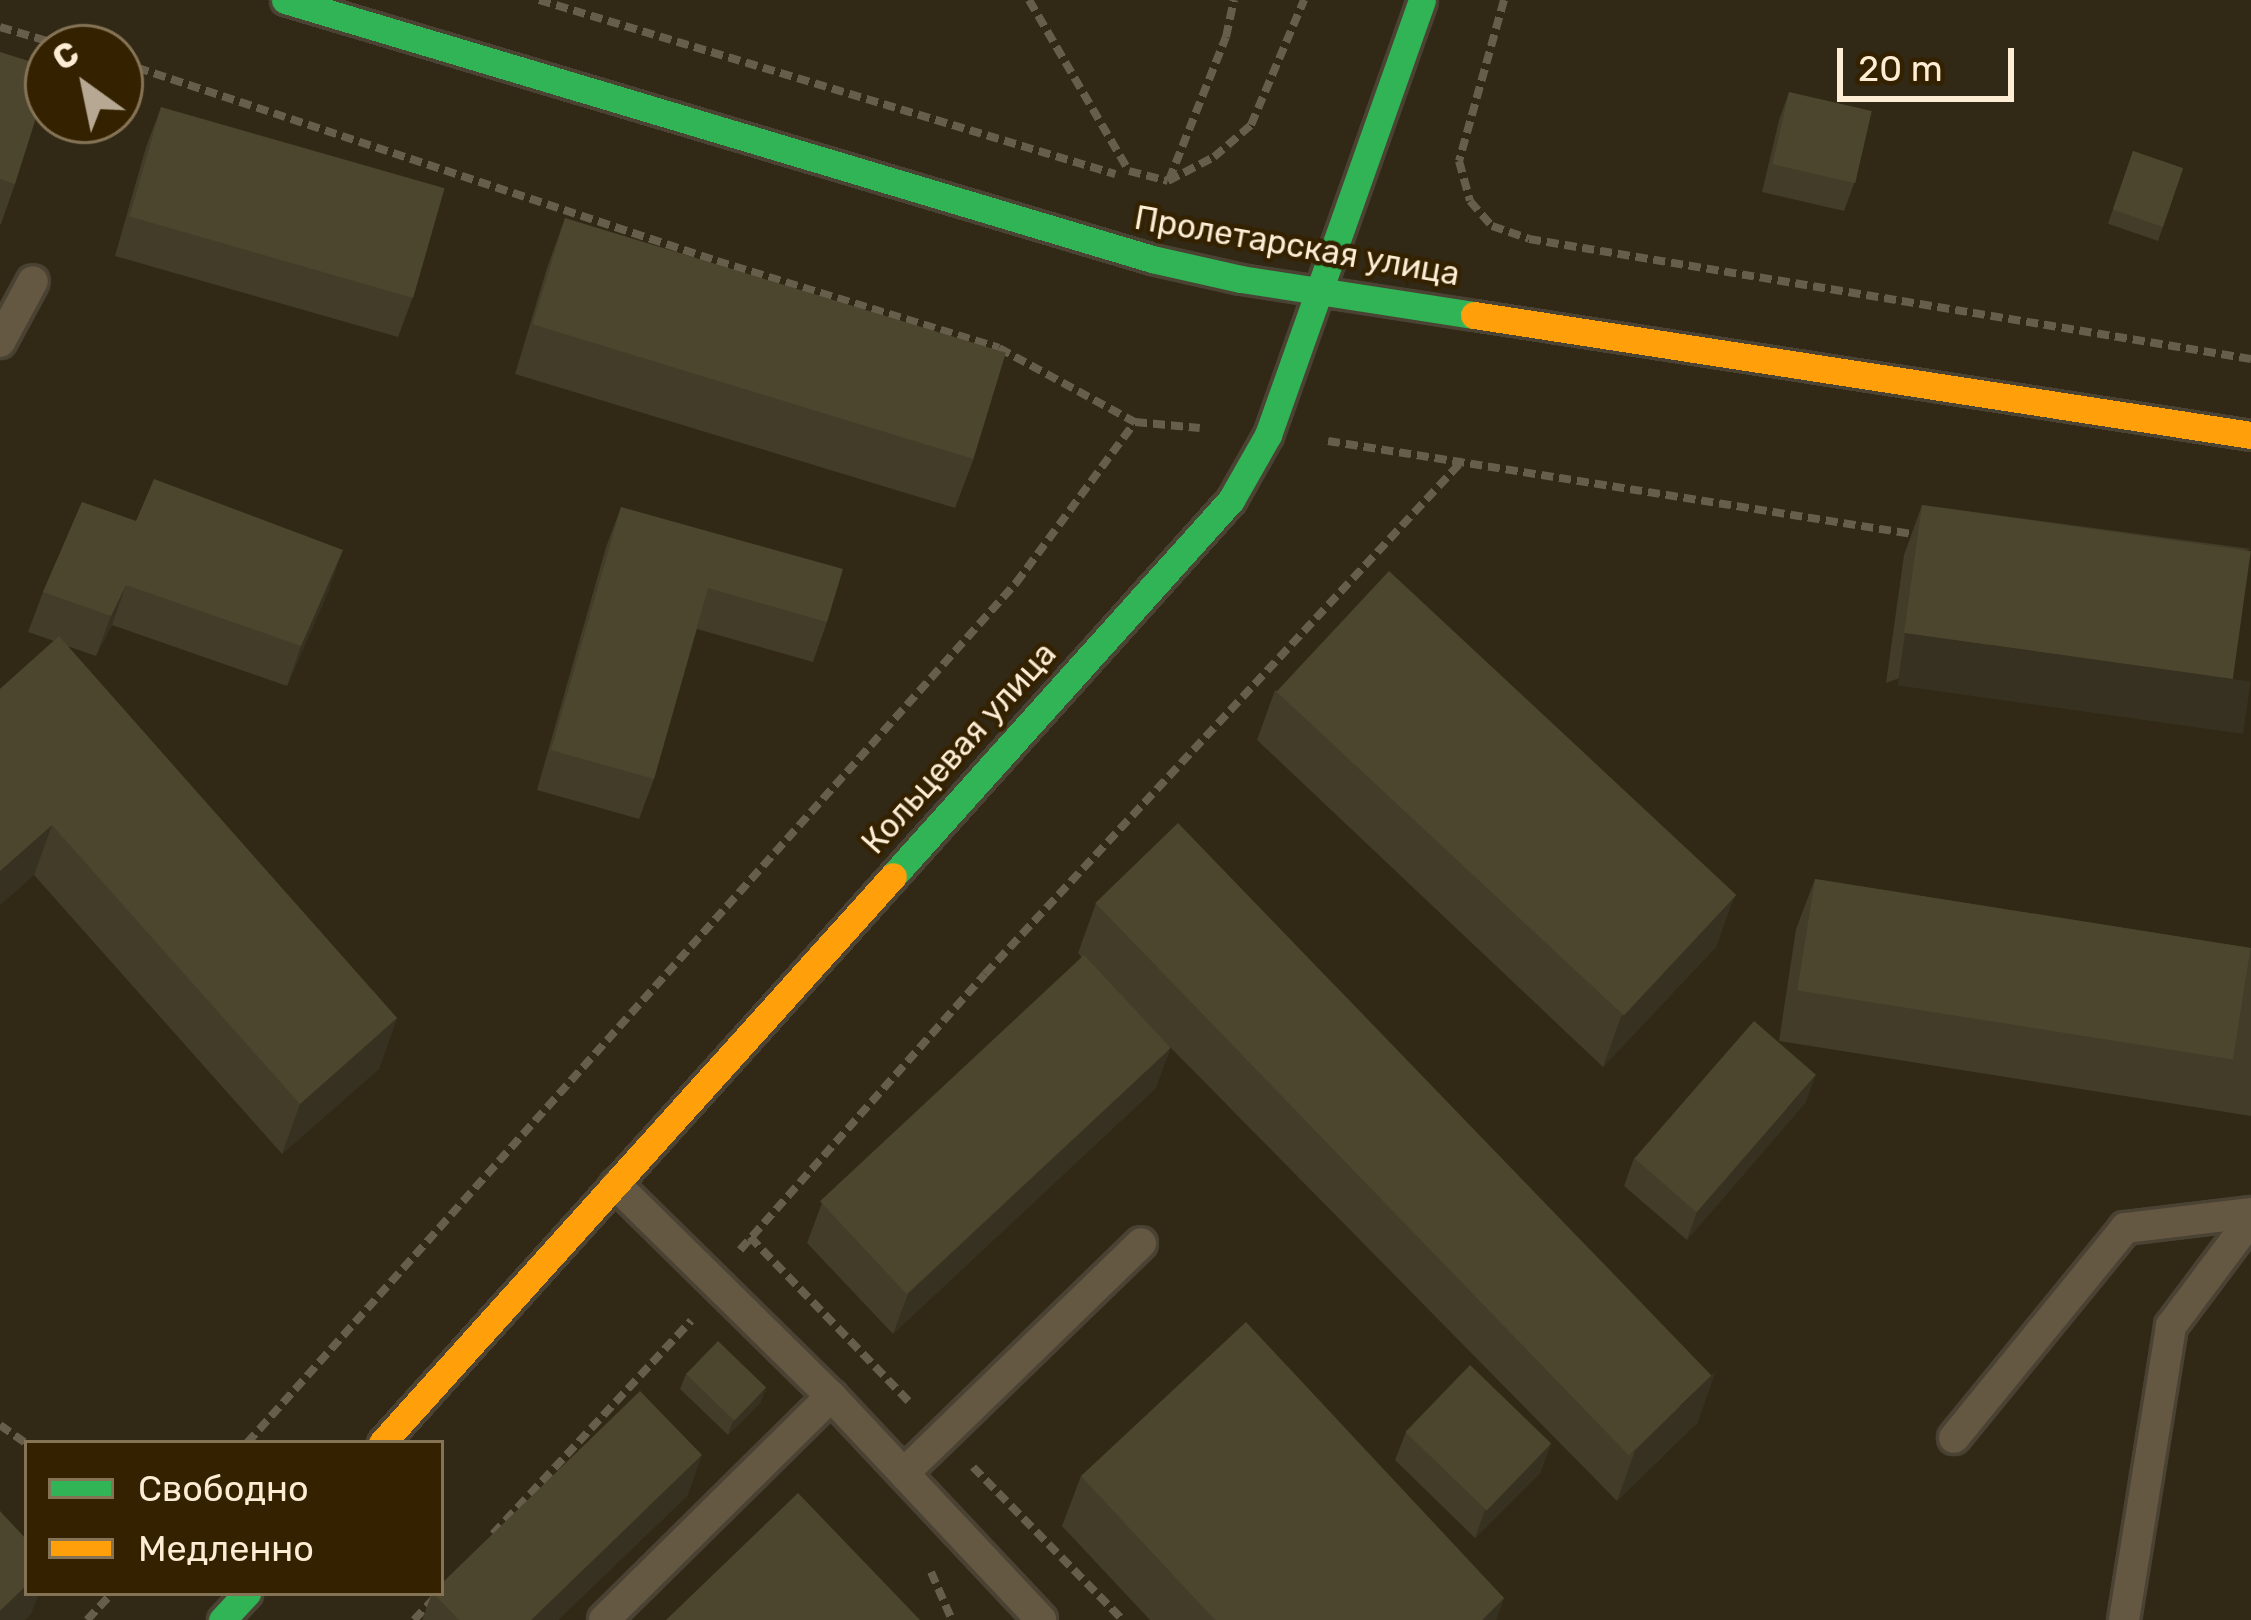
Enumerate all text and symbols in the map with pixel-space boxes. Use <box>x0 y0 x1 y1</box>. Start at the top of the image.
north arrow <box>24 24 144 144</box>
scale bar <box>1843 24 2020 98</box>
text: С <box>45 33 86 79</box>
text: 20 m <box>1858 47 1943 90</box>
street label: Пролетарская улица <box>1131 198 1463 294</box>
street label: Кольцевая улица <box>854 634 1064 862</box>
legend <box>24 1440 444 1596</box>
text: Свободно <box>138 1467 309 1510</box>
text: Медленно <box>138 1527 314 1570</box>

